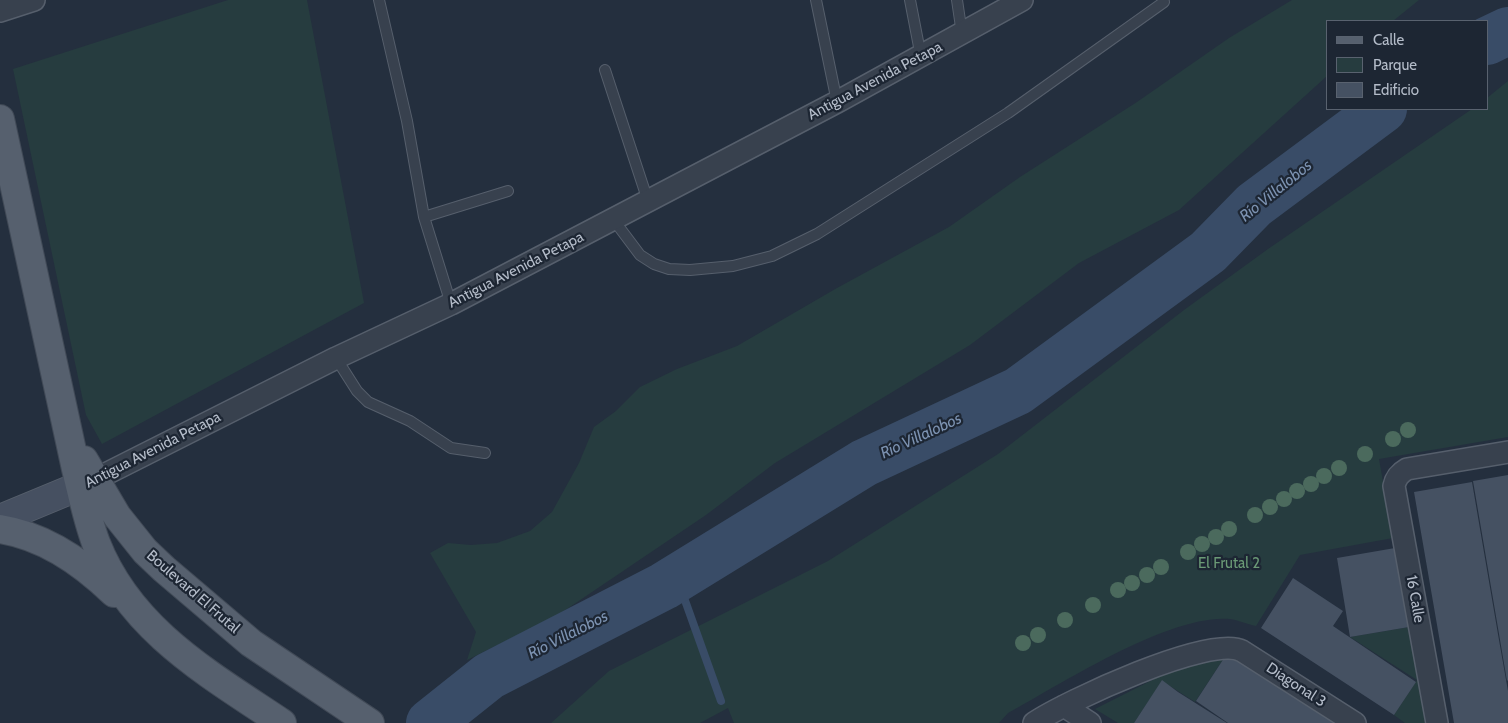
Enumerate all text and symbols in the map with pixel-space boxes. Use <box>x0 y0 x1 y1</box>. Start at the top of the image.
legend <box>1326 20 1488 110</box>
text: Calle <box>1373 31 1404 49</box>
street label: Antigua Avenida Petapa <box>805 38 945 124</box>
text: Parque <box>1373 56 1417 74</box>
text: Edificio <box>1373 81 1419 99</box>
water label: Río Villalobos <box>1236 156 1316 226</box>
street label: Antigua Avenida Petapa <box>445 228 587 312</box>
street label: Antigua Avenida Petapa <box>82 408 224 492</box>
water label: Río Villalobos <box>877 409 965 463</box>
street label: Boulevard El Frutal <box>143 547 243 637</box>
park label: El Frutal 2 <box>1198 555 1260 573</box>
street label: 16 Calle <box>1402 574 1428 624</box>
water label: Río Villalobos <box>525 607 611 663</box>
street label: Diagonal 3 <box>1263 659 1329 711</box>

